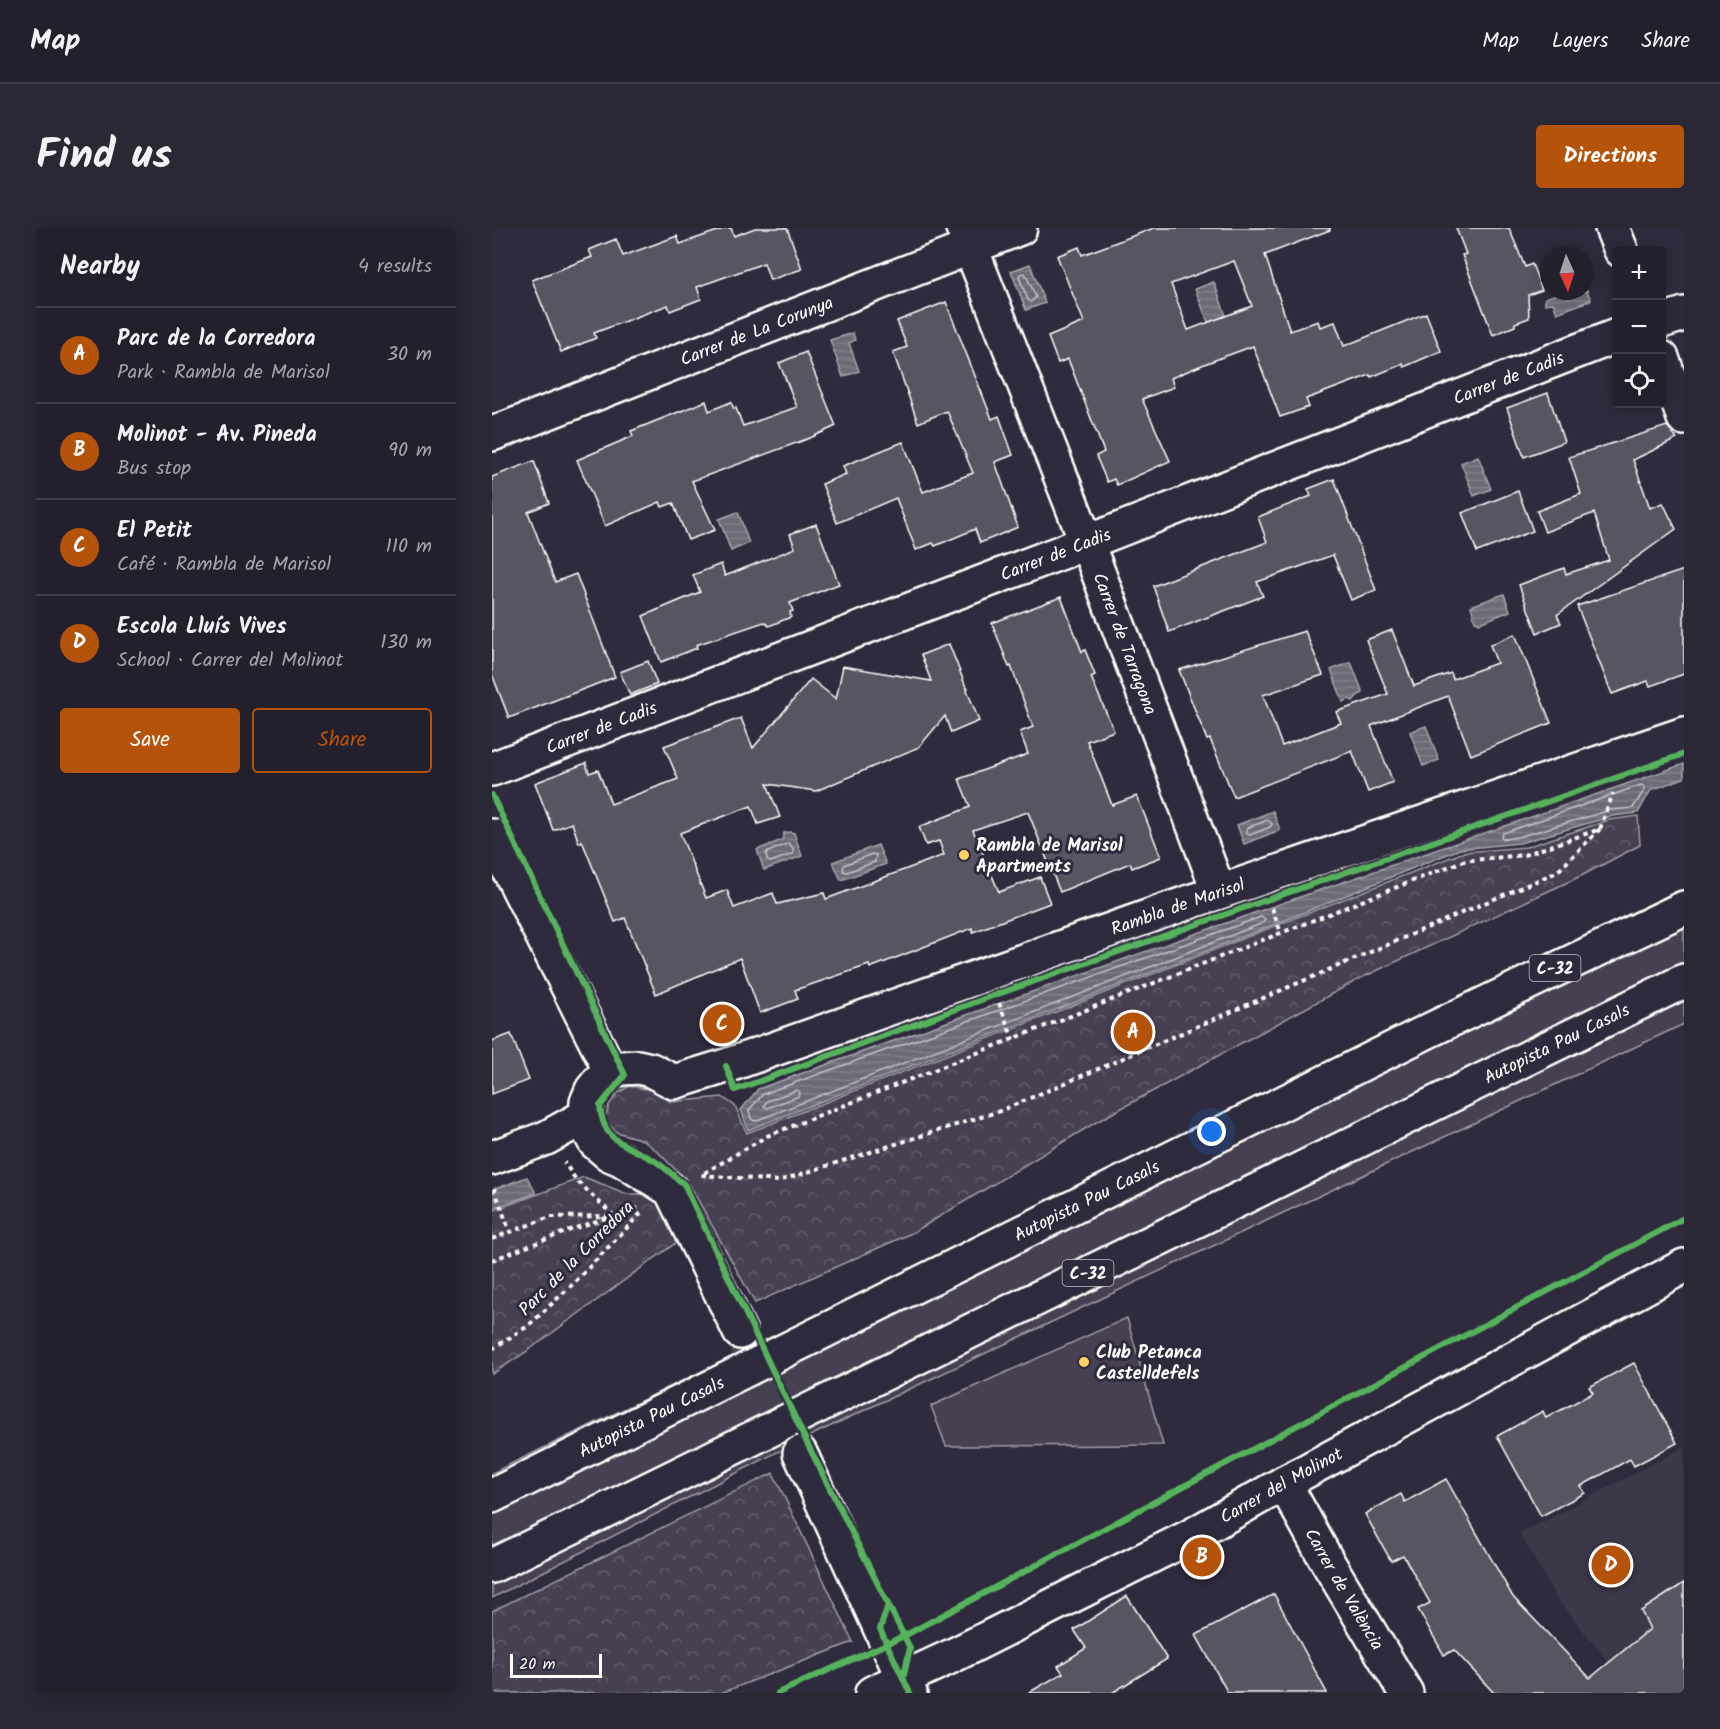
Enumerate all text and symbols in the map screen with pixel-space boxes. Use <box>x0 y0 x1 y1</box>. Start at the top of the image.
text: Map <box>30 19 81 64</box>
text: Map <box>1482 25 1519 58</box>
text: Layers <box>1552 25 1608 58</box>
text: Share <box>1641 25 1690 58</box>
text: Find us <box>36 123 172 190</box>
button: Directions <box>1536 125 1684 188</box>
text: Nearby <box>60 246 140 288</box>
north arrow <box>1540 246 1594 300</box>
map controls <box>1612 246 1666 408</box>
button: + <box>1612 246 1666 300</box>
text: 4 results <box>358 251 432 283</box>
street label: Carrer de La Corunya <box>676 289 838 375</box>
button: − <box>1612 300 1666 354</box>
text: Parc de la Corredora <box>117 322 315 357</box>
text: A <box>73 339 86 371</box>
text: 30 m <box>387 339 432 371</box>
street label: Carrer de Cadis <box>1449 344 1569 414</box>
button: locate <box>1612 354 1666 408</box>
text: Park · Rambla de Marisol <box>117 357 330 389</box>
text: Molinot - Av. Pineda <box>117 418 317 453</box>
text: B <box>73 435 86 467</box>
text: 90 m <box>388 435 432 467</box>
text: Bus stop <box>117 453 191 485</box>
text: El Petit <box>117 514 192 549</box>
street label: Carrer de Cadis <box>996 521 1116 590</box>
text: C <box>73 531 86 563</box>
text: 110 m <box>386 531 432 563</box>
text: Café · Rambla de Marisol <box>117 549 331 581</box>
street label: Carrer de Tarragona <box>1084 569 1164 719</box>
text: Escola Lluís Vives <box>117 610 286 645</box>
text: D <box>73 627 86 659</box>
text: 130 m <box>380 627 432 659</box>
text: School · Carrer del Molinot <box>117 645 343 677</box>
street label: Carrer de Cadis <box>542 694 662 763</box>
button: Save <box>60 708 240 773</box>
button: Share <box>252 708 432 773</box>
place label: Rambla de Marisol Apartments <box>976 832 1123 882</box>
marker: Rambla de Marisol Apartments <box>957 848 971 862</box>
street label: Rambla de Marisol <box>1107 871 1250 945</box>
road number: C-32 <box>1530 955 1580 981</box>
street label: Autopista Pau Casals <box>1479 997 1636 1093</box>
pin: C <box>702 1002 742 1046</box>
pin: A <box>1114 1010 1152 1054</box>
your location <box>1197 1117 1226 1146</box>
street label: Autopista Pau Casals <box>1009 1153 1166 1250</box>
street label: Parc de la Corredora <box>512 1194 642 1324</box>
road number: C-32 <box>1062 1260 1114 1286</box>
place label: Club Petanca Castelldefels <box>1096 1339 1202 1389</box>
marker: Club Petanca Castelldefels <box>1077 1355 1091 1369</box>
street label: Autopista Pau Casals <box>574 1370 730 1467</box>
street label: Carrer del Molinot <box>1215 1440 1350 1533</box>
street label: Carrer de València <box>1296 1523 1390 1656</box>
pin: B <box>1182 1534 1222 1580</box>
pin: D <box>1592 1542 1630 1588</box>
scale bar <box>510 1651 602 1678</box>
text: 20 m <box>519 1652 555 1677</box>

